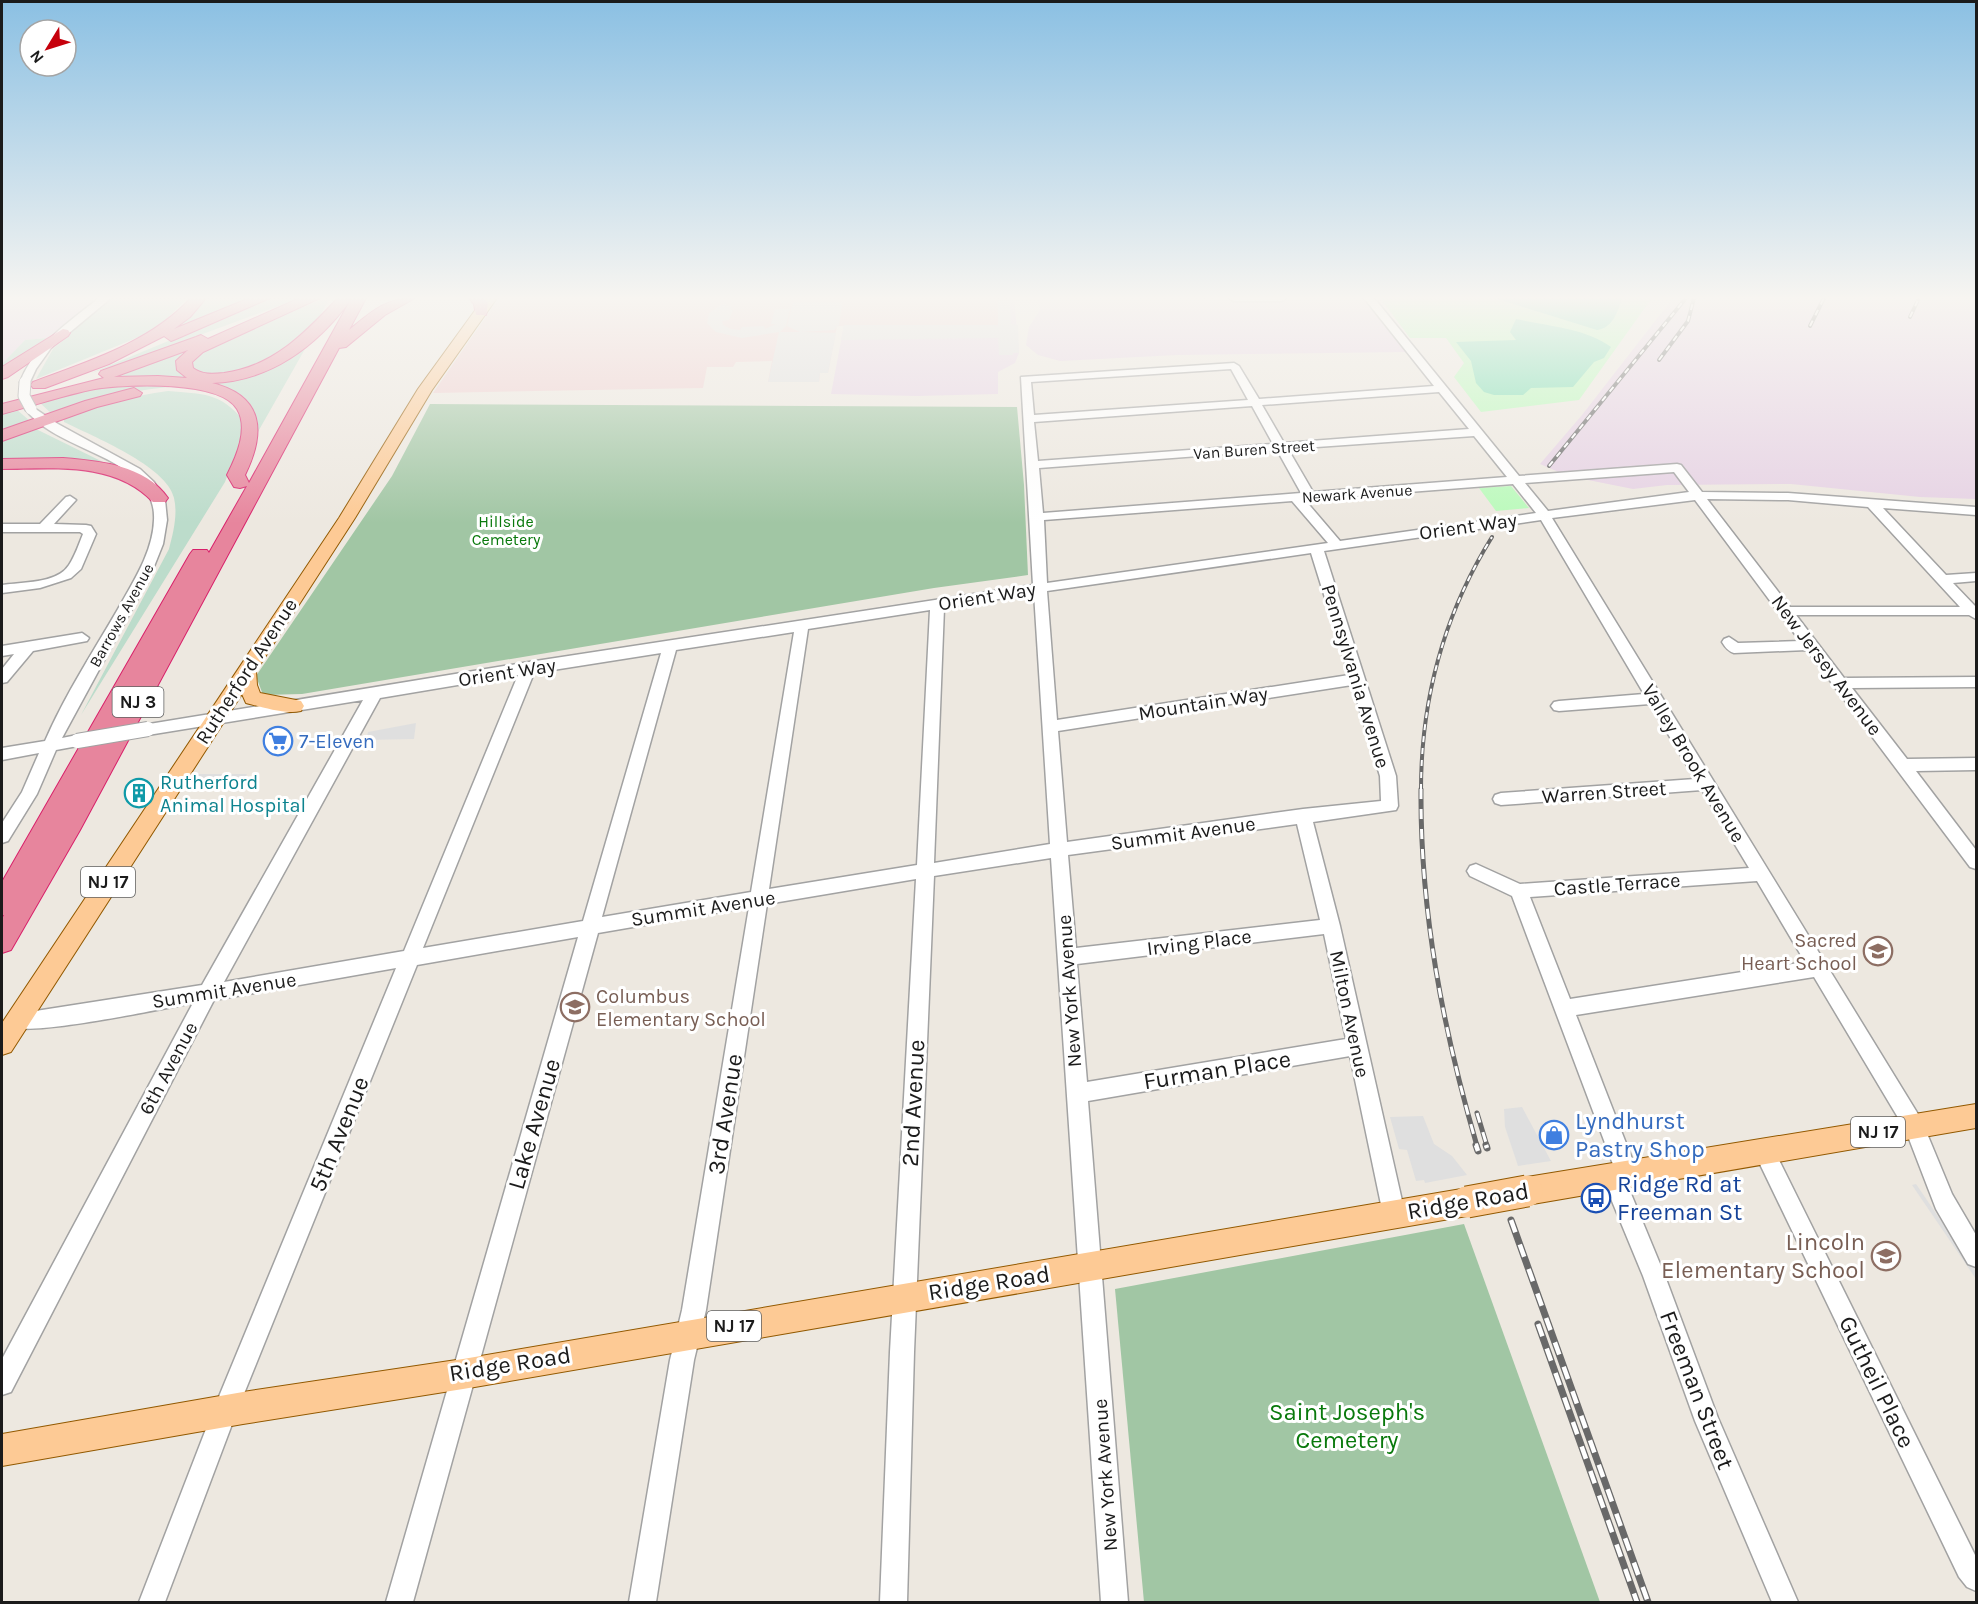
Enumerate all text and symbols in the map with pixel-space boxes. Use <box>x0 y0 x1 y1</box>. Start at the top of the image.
north arrow <box>18 18 78 78</box>
text: N <box>26 47 48 67</box>
street label: Van Buren Street <box>1193 436 1315 463</box>
street label: Newark Avenue <box>1301 480 1413 507</box>
street label: Orient Way <box>1418 508 1518 545</box>
park label: Hillside Cemetery <box>472 512 541 549</box>
street label: Barrows Avenue <box>85 560 158 670</box>
street label: Orient Way <box>937 577 1037 616</box>
street label: Pennsylvania Avenue <box>1317 581 1394 771</box>
street label: New Jersey Avenue <box>1766 591 1887 740</box>
street label: Rutherford Avenue <box>191 594 302 748</box>
street label: Orient Way <box>457 653 557 692</box>
street label: Valley Brook Avenue <box>1637 680 1750 847</box>
street label: Mountain Way <box>1137 682 1270 725</box>
road number: NJ 3 <box>112 687 164 717</box>
supermarket icon: 7-Eleven <box>262 725 294 757</box>
place label: 7-Eleven <box>299 730 375 753</box>
place label: Rutherford Animal Hospital <box>160 771 306 817</box>
building icon: Rutherford Animal Hospital <box>123 777 155 809</box>
street label: Warren Street <box>1541 777 1668 808</box>
street label: Summit Avenue <box>1109 812 1257 855</box>
road number: NJ 17 <box>81 867 135 897</box>
street label: Castle Terrace <box>1553 869 1681 900</box>
street label: Summit Avenue <box>629 886 777 931</box>
street label: New York Avenue <box>1053 914 1086 1068</box>
street label: Irving Place <box>1145 925 1253 960</box>
place label: Sacred Heart School <box>1741 929 1857 975</box>
school or university icon: Sacred Heart School <box>1862 935 1894 967</box>
street label: Milton Avenue <box>1325 948 1374 1080</box>
street label: Summit Avenue <box>150 968 298 1013</box>
place label: Columbus Elementary School <box>596 985 766 1031</box>
school or university icon: Columbus Elementary School <box>559 991 591 1023</box>
street label: 6th Avenue <box>134 1018 202 1118</box>
street label: 2nd Avenue <box>896 1039 930 1167</box>
street label: Furman Place <box>1141 1045 1293 1095</box>
street label: 3rd Avenue <box>702 1052 748 1176</box>
street label: Lake Avenue <box>502 1055 566 1193</box>
street label: 5th Avenue <box>303 1072 375 1196</box>
place label: Lyndhurst Pastry Shop <box>1575 1107 1705 1163</box>
road number: NJ 17 <box>1851 1117 1905 1147</box>
shop icon: Lyndhurst Pastry Shop <box>1538 1119 1570 1151</box>
place label: Ridge Rd at Freeman St <box>1617 1170 1742 1226</box>
street label: Ridge Road <box>1405 1177 1531 1225</box>
bus stop icon: Ridge Rd at Freeman St <box>1580 1182 1612 1214</box>
place label: Lincoln Elementary School <box>1661 1228 1865 1284</box>
school or university icon: Lincoln Elementary School <box>1870 1240 1902 1272</box>
street label: Ridge Road <box>926 1260 1052 1306</box>
street label: Freeman Street <box>1654 1307 1740 1473</box>
road number: NJ 17 <box>707 1311 761 1341</box>
street label: Gutheil Place <box>1833 1311 1921 1453</box>
street label: Ridge Road <box>447 1341 573 1387</box>
street label: New York Avenue <box>1089 1398 1122 1552</box>
park label: Saint Joseph's Cemetery <box>1269 1398 1425 1454</box>

